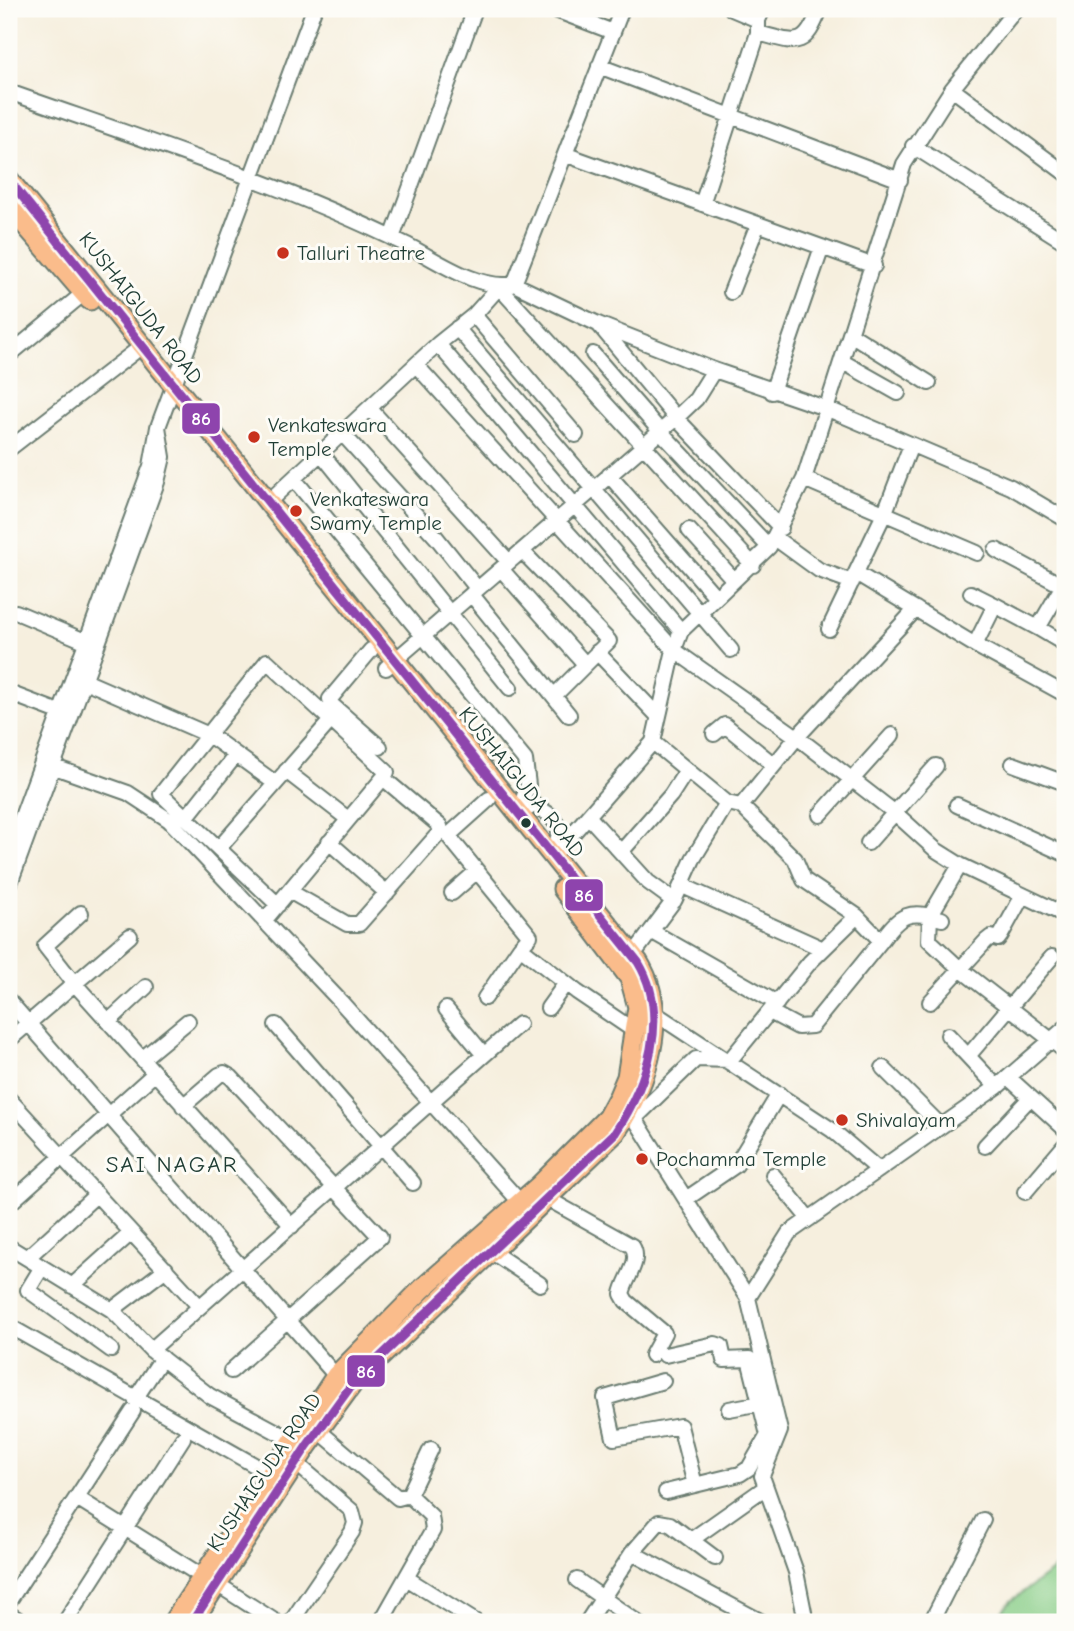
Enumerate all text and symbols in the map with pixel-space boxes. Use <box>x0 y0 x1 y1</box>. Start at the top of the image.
street label: KUSHAIGUDA ROAD <box>74 227 208 389</box>
place label: Talluri Theatre <box>297 241 425 265</box>
marker: Talluri Theatre <box>275 245 291 261</box>
line badge: 86 <box>181 402 221 435</box>
text: 86 <box>191 408 211 430</box>
place label: Venkateswara Temple <box>268 413 387 461</box>
marker: Venkateswara Temple <box>246 429 262 445</box>
place label: Venkateswara Swamy Temple <box>310 487 442 535</box>
marker: Venkateswara Swamy Temple <box>288 503 304 519</box>
street label: KUSHAIGUDA ROAD <box>454 702 590 862</box>
unlabelled marker <box>519 816 533 830</box>
line badge: 86 <box>564 878 604 912</box>
text: 86 <box>574 885 594 907</box>
place label: Shivalayam <box>856 1108 956 1132</box>
marker: Shivalayam <box>834 1112 850 1128</box>
place label: Pochamma Temple <box>656 1147 826 1171</box>
district label: SAI NAGAR <box>106 1151 238 1178</box>
marker: Pochamma Temple <box>634 1151 650 1167</box>
line badge: 86 <box>346 1354 386 1388</box>
text: 86 <box>356 1361 376 1383</box>
street label: KUSHAIGUDA ROAD <box>202 1388 326 1556</box>

